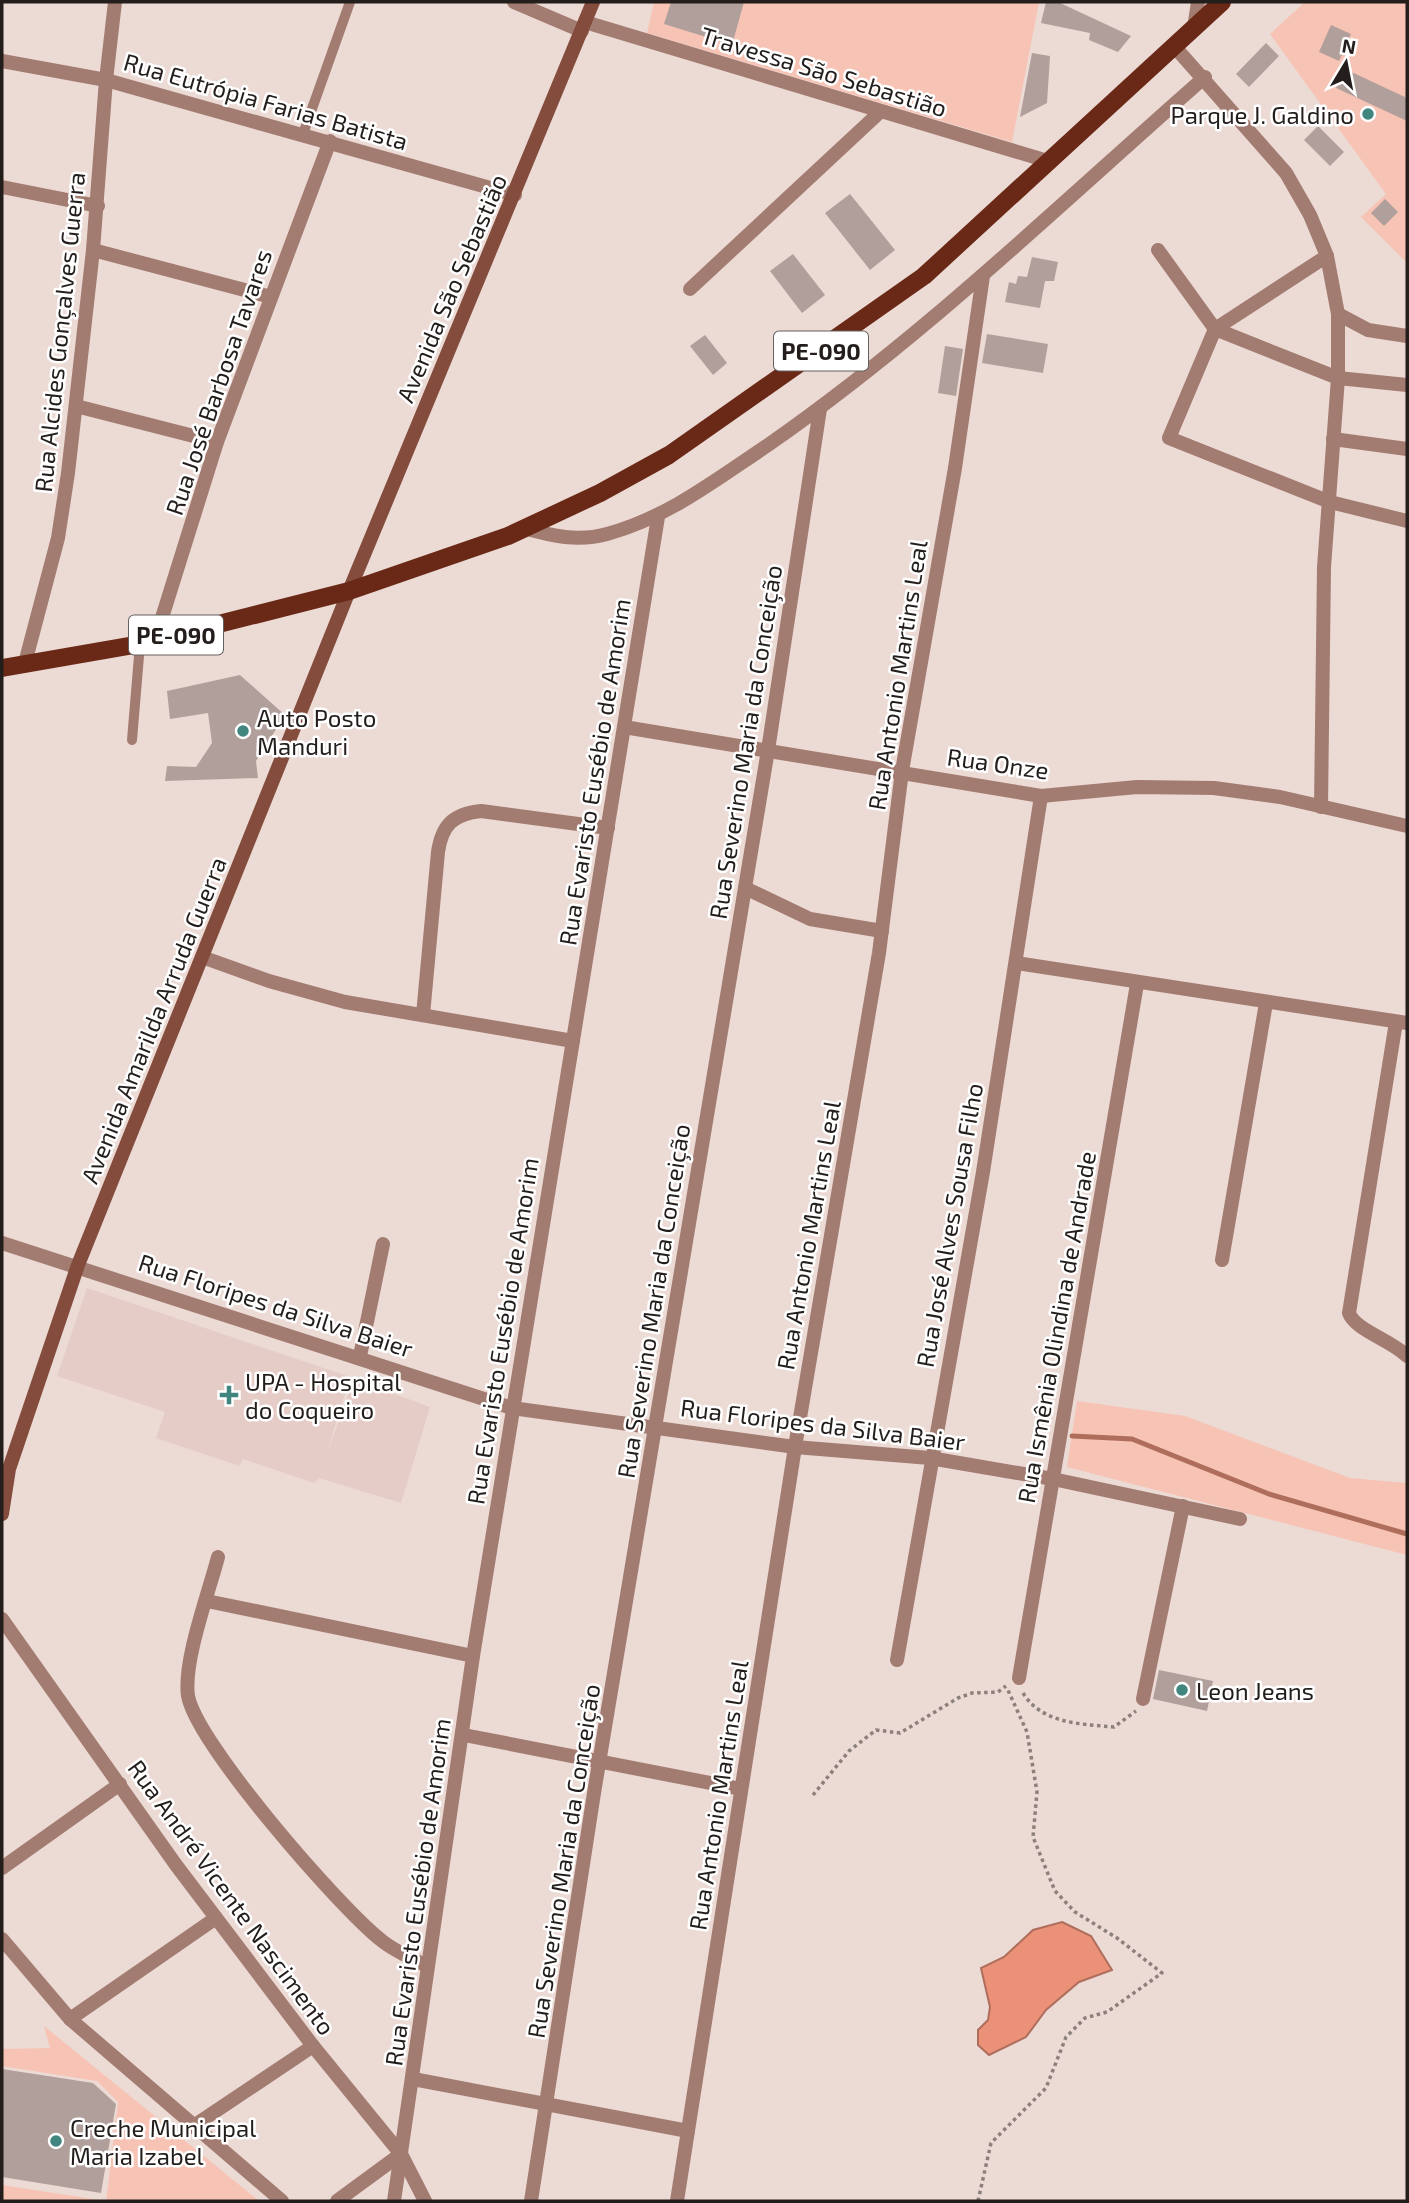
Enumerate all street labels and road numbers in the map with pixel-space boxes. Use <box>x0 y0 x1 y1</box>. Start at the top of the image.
street label: Travessa São Sebastião <box>697 20 951 122</box>
street label: Rua Eutrópia Farias Batista <box>121 47 411 155</box>
street label: Avenida São Sebastião <box>390 170 512 406</box>
street label: Rua Alcides Gonçalves Guerra <box>28 171 91 494</box>
street label: Rua José Barbosa Tavares <box>159 245 277 519</box>
road number: PE-090 <box>774 332 868 370</box>
street label: Rua Antonio Martins Leal <box>861 538 933 812</box>
street label: Rua Severino Maria da Conceição <box>703 563 788 921</box>
street label: Rua Evaristo Eusébio de Amorim <box>552 597 636 947</box>
road number: PE-090 <box>129 615 223 654</box>
street label: Rua Onze <box>945 742 1051 784</box>
street label: Avenida Amarilda Arruda Guerra <box>74 853 232 1187</box>
street label: Rua José Alves Sousa Filho <box>910 1081 988 1369</box>
street label: Rua Antonio Martins Leal <box>770 1098 846 1372</box>
street label: Rua Severino Maria da Conceição <box>611 1122 696 1480</box>
street label: Rua Ismênia Olindina de Andrade <box>1011 1149 1101 1505</box>
street label: Rua Evaristo Eusébio de Amorim <box>460 1156 544 1506</box>
street label: Rua Floripes da Silva Baier <box>135 1247 417 1363</box>
street label: Rua Floripes da Silva Baier <box>679 1392 967 1456</box>
street label: Rua Antonio Martins Leal <box>682 1658 754 1932</box>
street label: Rua Severino Maria da Conceição <box>521 1682 606 2040</box>
street label: Rua Evaristo Eusébio de Amorim <box>378 1716 456 2068</box>
street label: Rua André Vicente Nascimento <box>122 1754 342 2040</box>

